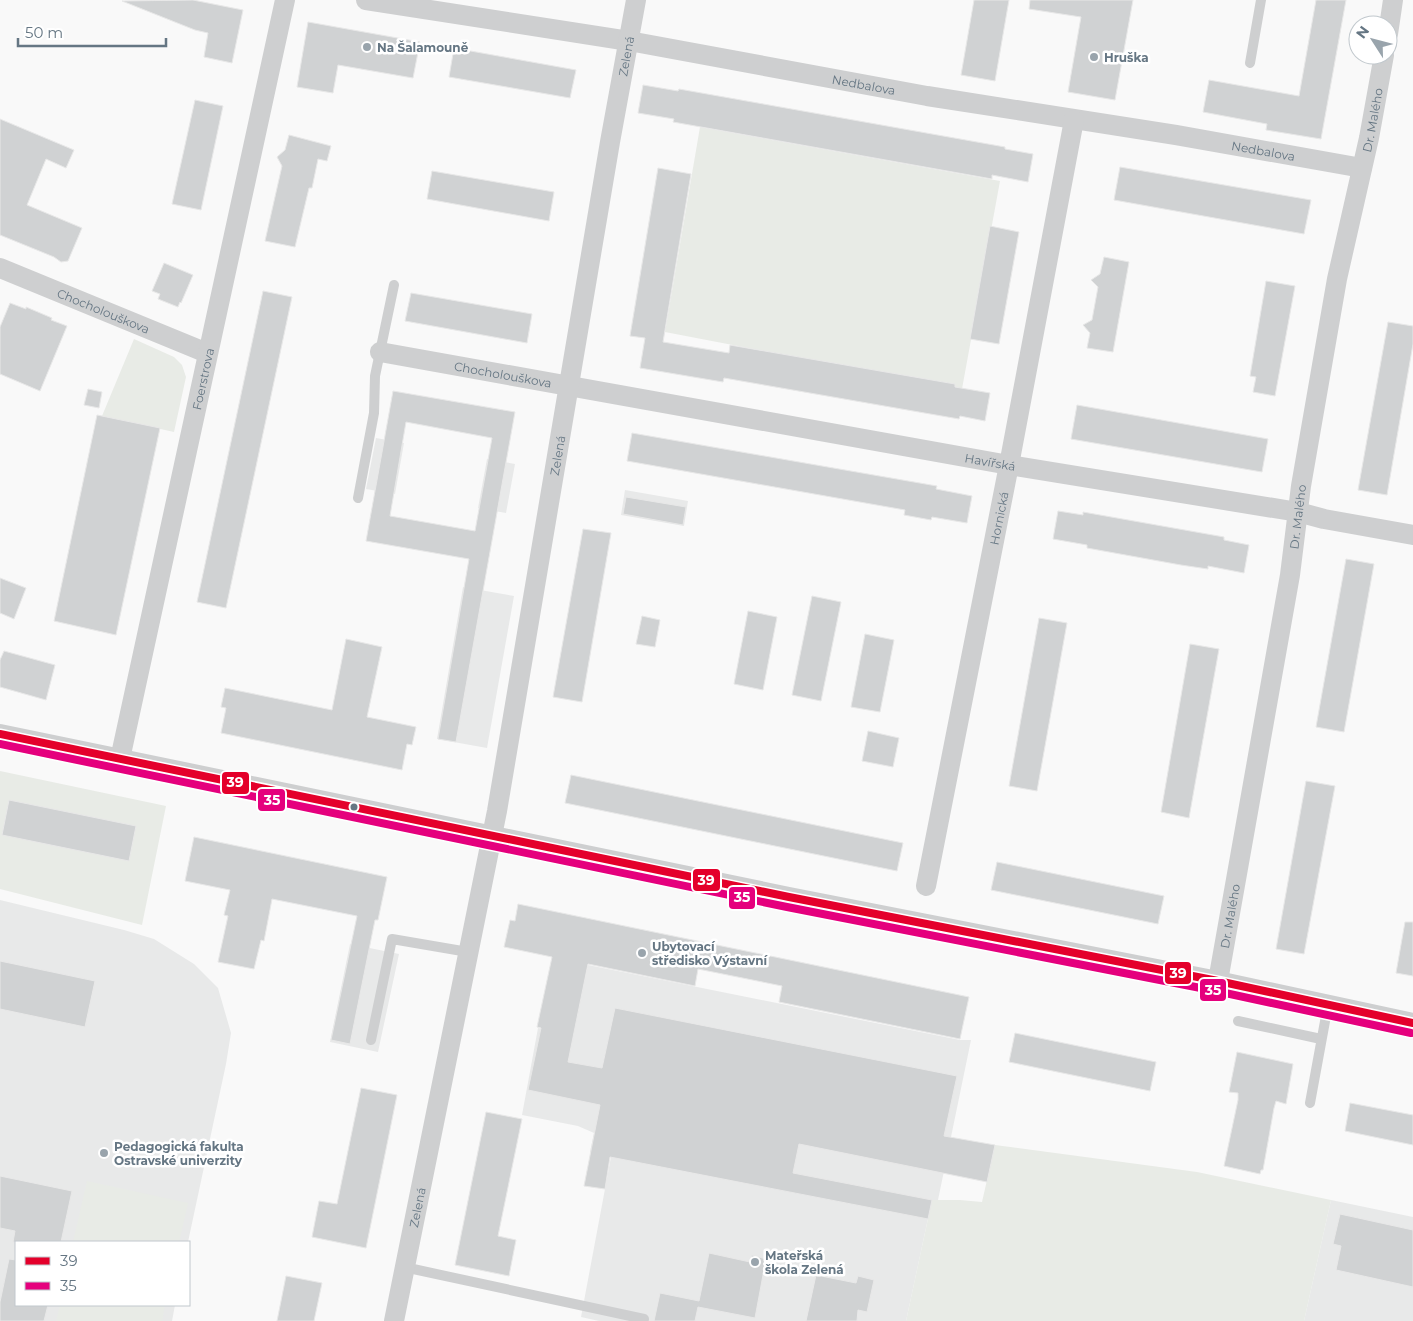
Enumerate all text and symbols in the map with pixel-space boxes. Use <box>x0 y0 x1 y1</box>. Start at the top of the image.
scale bar <box>18 15 165 47</box>
north arrow <box>1348 15 1398 65</box>
text: N <box>1352 22 1373 42</box>
text: 50 m <box>25 23 63 42</box>
street label: Zelená <box>615 35 637 78</box>
place label: Na Šalamouně <box>377 40 469 55</box>
marker: Na Šalamouně <box>361 41 373 53</box>
place label: Hruška <box>1104 50 1149 65</box>
marker: Hruška <box>1088 51 1100 63</box>
street label: Nedbalova <box>831 71 897 98</box>
street label: Dr. Malého <box>1359 87 1385 154</box>
street label: Nedbalova <box>1230 138 1296 164</box>
street label: Chocholouškova <box>55 285 152 336</box>
street label: Foerstrova <box>189 346 217 411</box>
street label: Chocholouškova <box>453 358 553 390</box>
street label: Zelená <box>546 434 568 477</box>
street label: Havířská <box>964 450 1017 473</box>
street label: Dr. Malého <box>1286 484 1309 550</box>
street label: Hornická <box>986 490 1011 546</box>
line badge: 39 <box>221 771 250 795</box>
text: 39 <box>225 773 244 791</box>
line badge: 35 <box>257 788 286 812</box>
text: 35 <box>263 791 280 809</box>
unlabelled marker <box>349 802 359 812</box>
line badge: 39 <box>692 868 721 892</box>
text: 39 <box>696 871 715 889</box>
street label: Dr. Malého <box>1216 883 1243 949</box>
line badge: 35 <box>728 886 756 910</box>
text: 35 <box>733 888 750 906</box>
place label: Ubytovací středisko Výstavní <box>652 939 769 968</box>
marker: Ubytovací středisko Výstavní <box>636 947 648 959</box>
line badge: 39 <box>1164 961 1192 985</box>
text: 39 <box>1168 964 1187 982</box>
line badge: 35 <box>1199 978 1227 1002</box>
text: 35 <box>1204 981 1221 999</box>
place label: Pedagogická fakulta Ostravské univerzity <box>114 1139 244 1168</box>
marker: Pedagogická fakulta Ostravské univerzity <box>98 1147 110 1159</box>
street label: Zelená <box>406 1186 428 1229</box>
legend <box>15 1241 190 1306</box>
place label: Mateřská škola Zelená <box>765 1248 844 1277</box>
text: 39 <box>60 1251 78 1270</box>
marker: Mateřská škola Zelená <box>749 1256 761 1268</box>
text: 35 <box>60 1276 77 1295</box>

